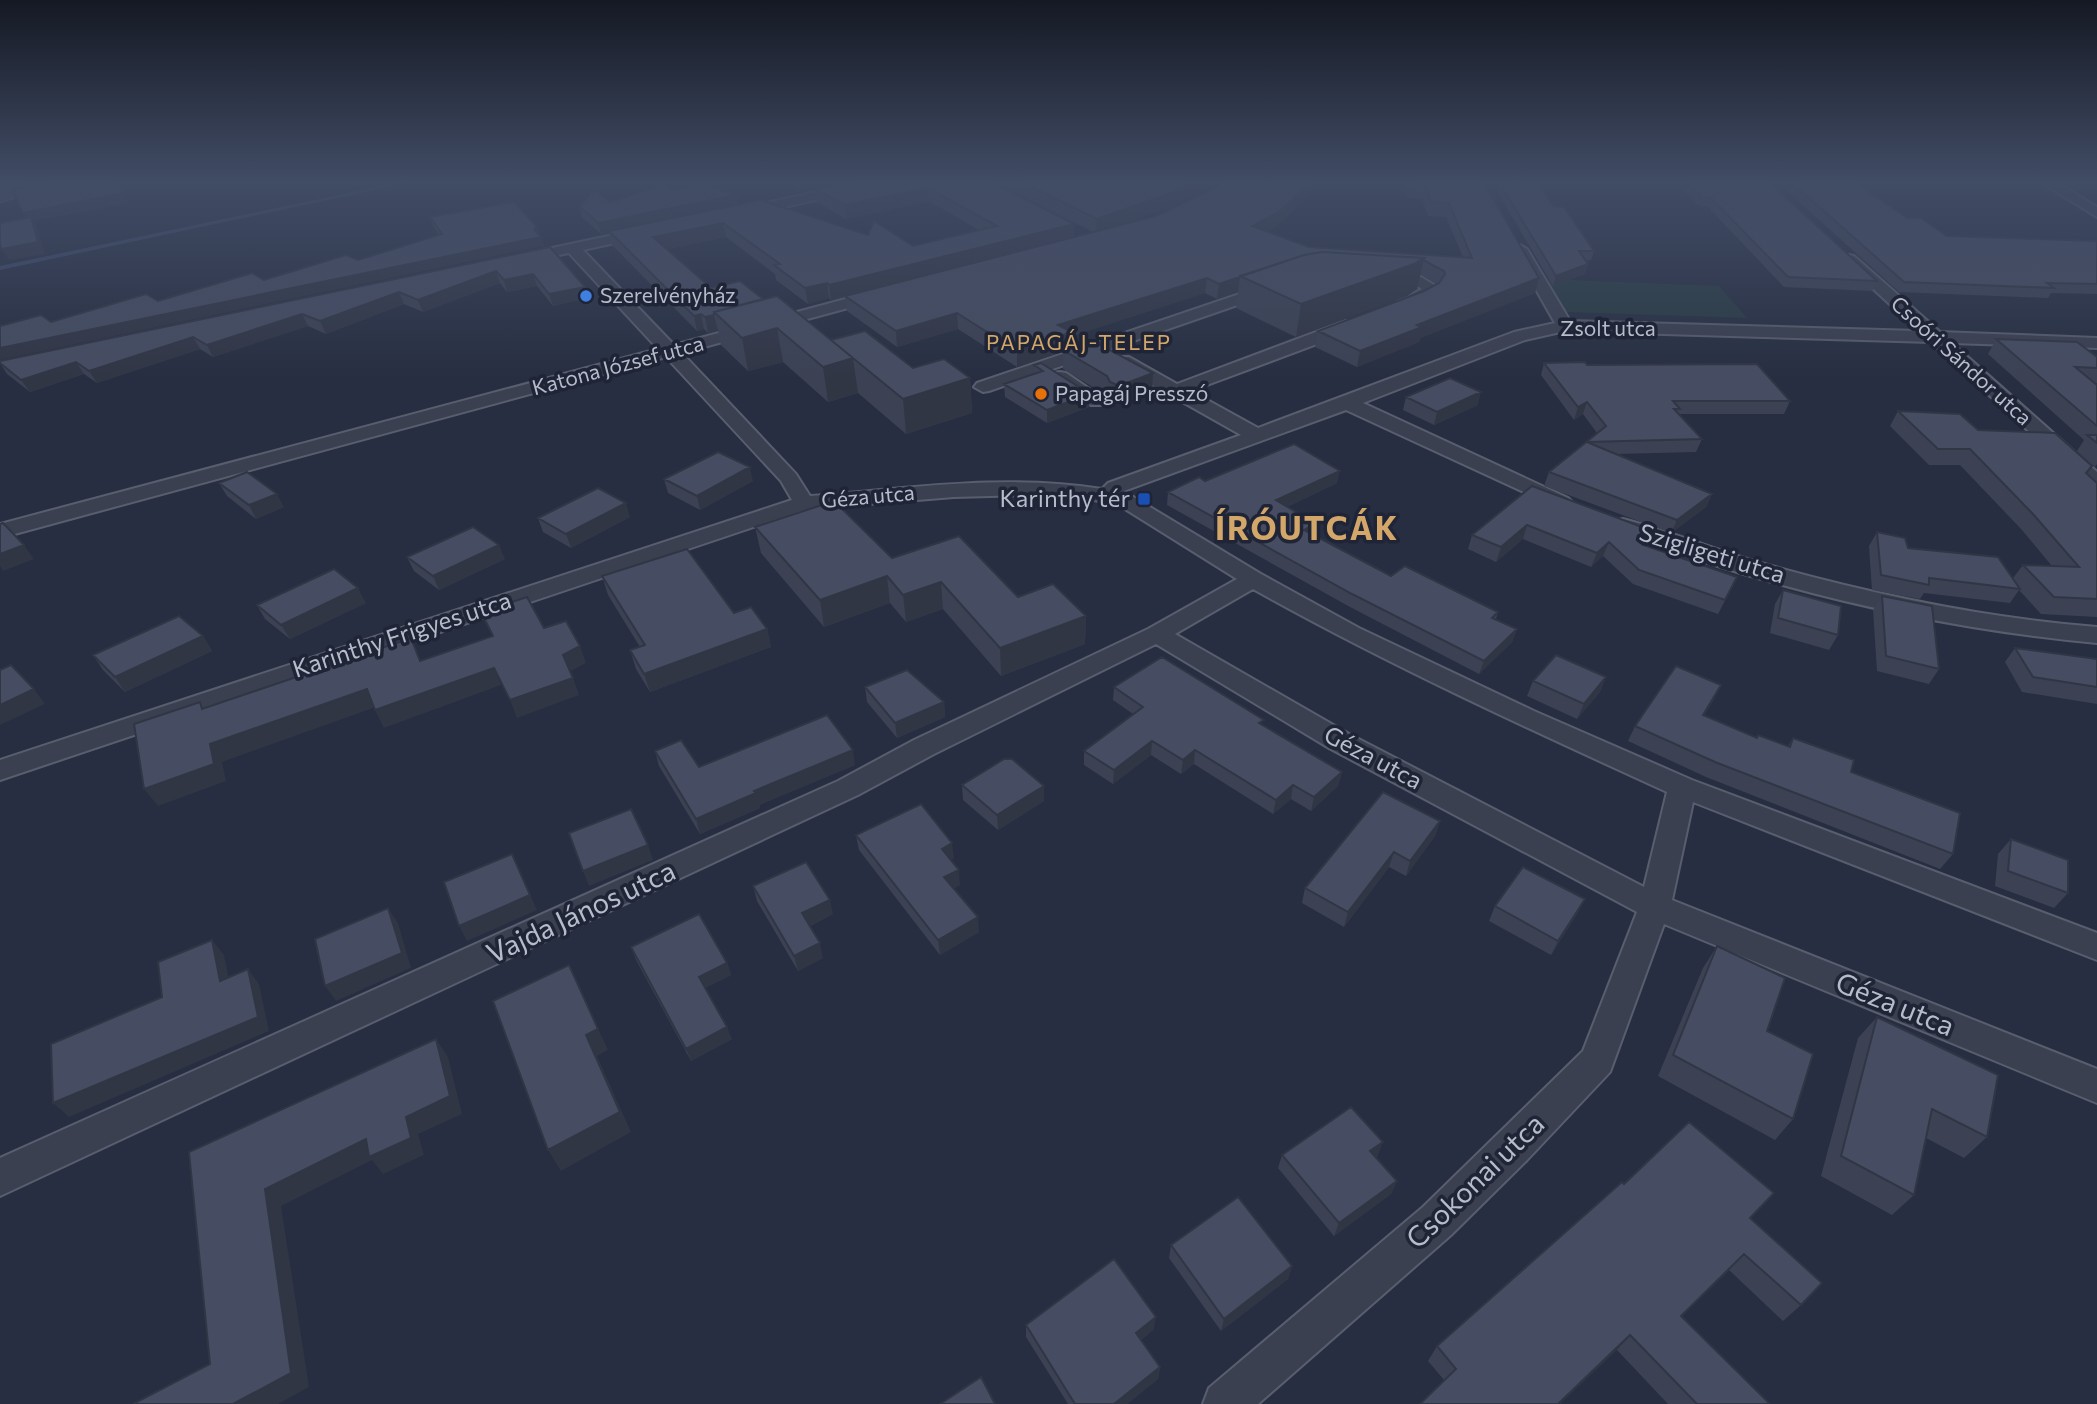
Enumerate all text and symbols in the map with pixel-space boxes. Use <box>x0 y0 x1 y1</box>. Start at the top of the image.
place label: Szerelvényház <box>600 282 736 307</box>
marker: Szerelvényház <box>578 288 594 304</box>
street label: Csoóri Sándor utca <box>1886 290 2038 430</box>
street label: Zsolt utca <box>1560 315 1656 340</box>
district label: PAPAGÁJ-TELEP <box>986 329 1172 354</box>
street label: Katona József utca <box>529 330 706 399</box>
place label: Papagáj Presszó <box>1055 380 1208 405</box>
marker: Papagáj Presszó <box>1033 386 1049 402</box>
street label: Géza utca <box>820 479 916 512</box>
place label: Karinthy tér <box>1000 483 1130 512</box>
marker: Karinthy tér <box>1136 491 1152 507</box>
district label: ÍRÓUTCÁK <box>1215 507 1399 547</box>
street label: Szigligeti utca <box>1636 517 1789 588</box>
street label: Karinthy Frigyes utca <box>288 585 515 683</box>
street label: Géza utca <box>1320 719 1428 795</box>
street label: Vajda János utca <box>481 853 680 970</box>
street label: Géza utca <box>1831 964 1960 1042</box>
street label: Csokonai utca <box>1398 1106 1550 1255</box>

